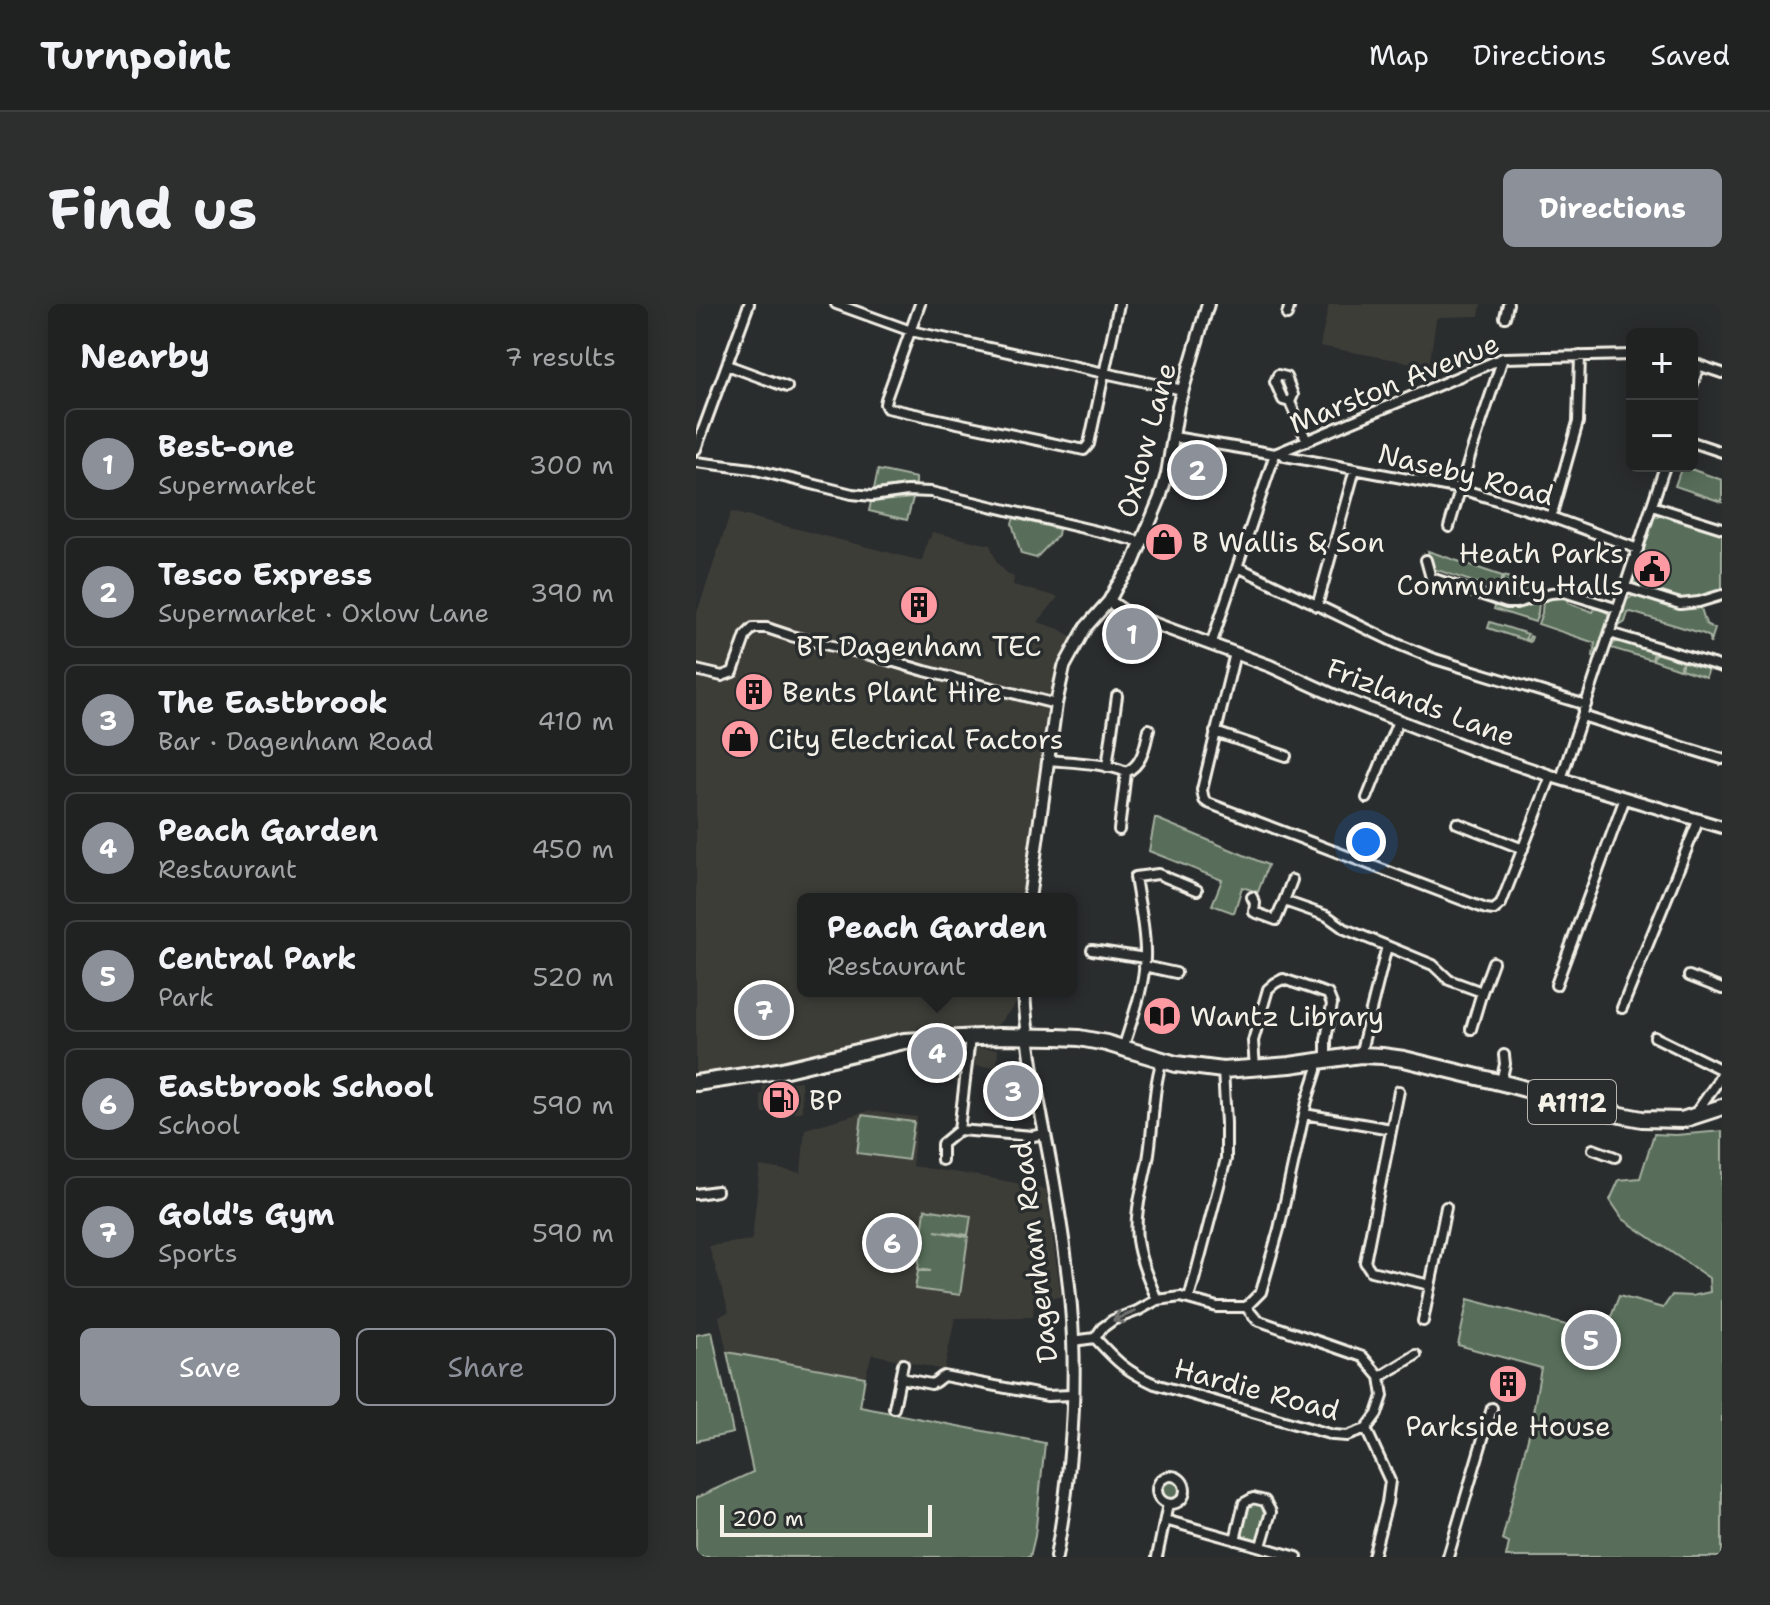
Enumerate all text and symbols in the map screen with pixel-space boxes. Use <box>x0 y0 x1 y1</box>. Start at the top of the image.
text: Turnpoint <box>40 30 231 81</box>
text: Map <box>1369 36 1429 74</box>
text: Directions <box>1473 36 1607 74</box>
text: Saved <box>1651 36 1730 74</box>
button: Directions <box>1503 169 1722 247</box>
text: Find us <box>48 171 257 246</box>
street label: Marston Avenue <box>1284 324 1504 442</box>
map controls <box>1626 328 1698 472</box>
button: + <box>1626 328 1698 400</box>
text: Nearby <box>80 333 210 379</box>
text: 7 results <box>504 339 616 374</box>
street label: Oxlow Lane <box>1107 358 1185 522</box>
button: − <box>1626 400 1698 472</box>
text: Best-one <box>158 426 295 467</box>
street label: Naseby Road <box>1374 434 1558 514</box>
pin: 2 <box>1171 440 1223 500</box>
text: 1 <box>102 447 114 482</box>
text: 300 m <box>529 447 614 482</box>
text: Supermarket <box>158 467 316 502</box>
shop icon: B Wallis & Son <box>1143 521 1185 563</box>
place label: B Wallis & Son <box>1192 523 1385 561</box>
place label: Heath Parks Community Halls <box>1397 534 1624 604</box>
public building icon: Heath Parks Community Halls <box>1631 548 1673 590</box>
text: Tesco Express <box>158 554 372 595</box>
text: 2 <box>99 575 117 610</box>
text: 390 m <box>530 575 614 610</box>
building icon: BT Dagenham TEC <box>898 584 940 626</box>
text: Supermarket · Oxlow Lane <box>158 595 489 630</box>
pin: 1 <box>1106 604 1158 664</box>
place label: BT Dagenham TEC <box>796 627 1042 665</box>
street label: Frizlands Lane <box>1321 649 1521 755</box>
building icon: Bents Plant Hire <box>733 671 775 713</box>
place label: Bents Plant Hire <box>782 673 1002 711</box>
text: The Eastbrook <box>158 682 388 723</box>
text: 3 <box>99 703 117 738</box>
text: 410 m <box>537 703 614 738</box>
shop icon: City Electrical Factors <box>719 718 761 760</box>
place label: City Electrical Factors <box>768 720 1064 758</box>
text: Bar · Dagenham Road <box>158 723 433 758</box>
text: Peach Garden <box>158 810 378 851</box>
your location <box>1346 822 1386 862</box>
text: 4 <box>99 831 117 866</box>
text: 450 m <box>531 831 614 866</box>
text: Restaurant <box>158 851 297 886</box>
popup <box>797 893 1077 997</box>
text: Peach Garden <box>827 907 1047 948</box>
text: Central Park <box>158 938 357 979</box>
text: Restaurant <box>827 948 966 983</box>
text: 5 <box>100 959 116 994</box>
text: 520 m <box>533 959 614 994</box>
text: Park <box>158 979 214 1014</box>
pin: 7 <box>738 980 790 1040</box>
library icon: Wantz Library <box>1141 995 1183 1037</box>
place label: Wantz Library <box>1190 997 1384 1035</box>
pin: 4 <box>911 1023 963 1083</box>
pin: 3 <box>987 1061 1039 1121</box>
text: Eastbrook School <box>158 1066 434 1107</box>
fuel station icon: BP <box>760 1079 802 1121</box>
road number: A1112 <box>1528 1080 1616 1124</box>
place label: BP <box>809 1081 842 1119</box>
text: 6 <box>99 1087 117 1122</box>
text: 590 m <box>532 1087 614 1122</box>
text: School <box>158 1107 240 1142</box>
street label: Dagenham Road <box>1002 1139 1066 1365</box>
text: Gold's Gym <box>158 1194 334 1235</box>
pin: 6 <box>866 1213 918 1273</box>
text: 7 <box>99 1215 117 1250</box>
text: 590 m <box>532 1215 614 1250</box>
text: Sports <box>158 1235 238 1270</box>
one-way arrow <box>1112 1310 1137 1324</box>
pin: 5 <box>1565 1310 1617 1370</box>
button: Save <box>80 1328 340 1406</box>
button: Share <box>356 1328 616 1406</box>
street label: Hardie Road <box>1170 1349 1344 1429</box>
building icon: Parkside House <box>1487 1363 1529 1405</box>
place label: Parkside House <box>1405 1407 1611 1445</box>
scale bar <box>720 1501 932 1537</box>
text: 200 m <box>732 1504 804 1533</box>

